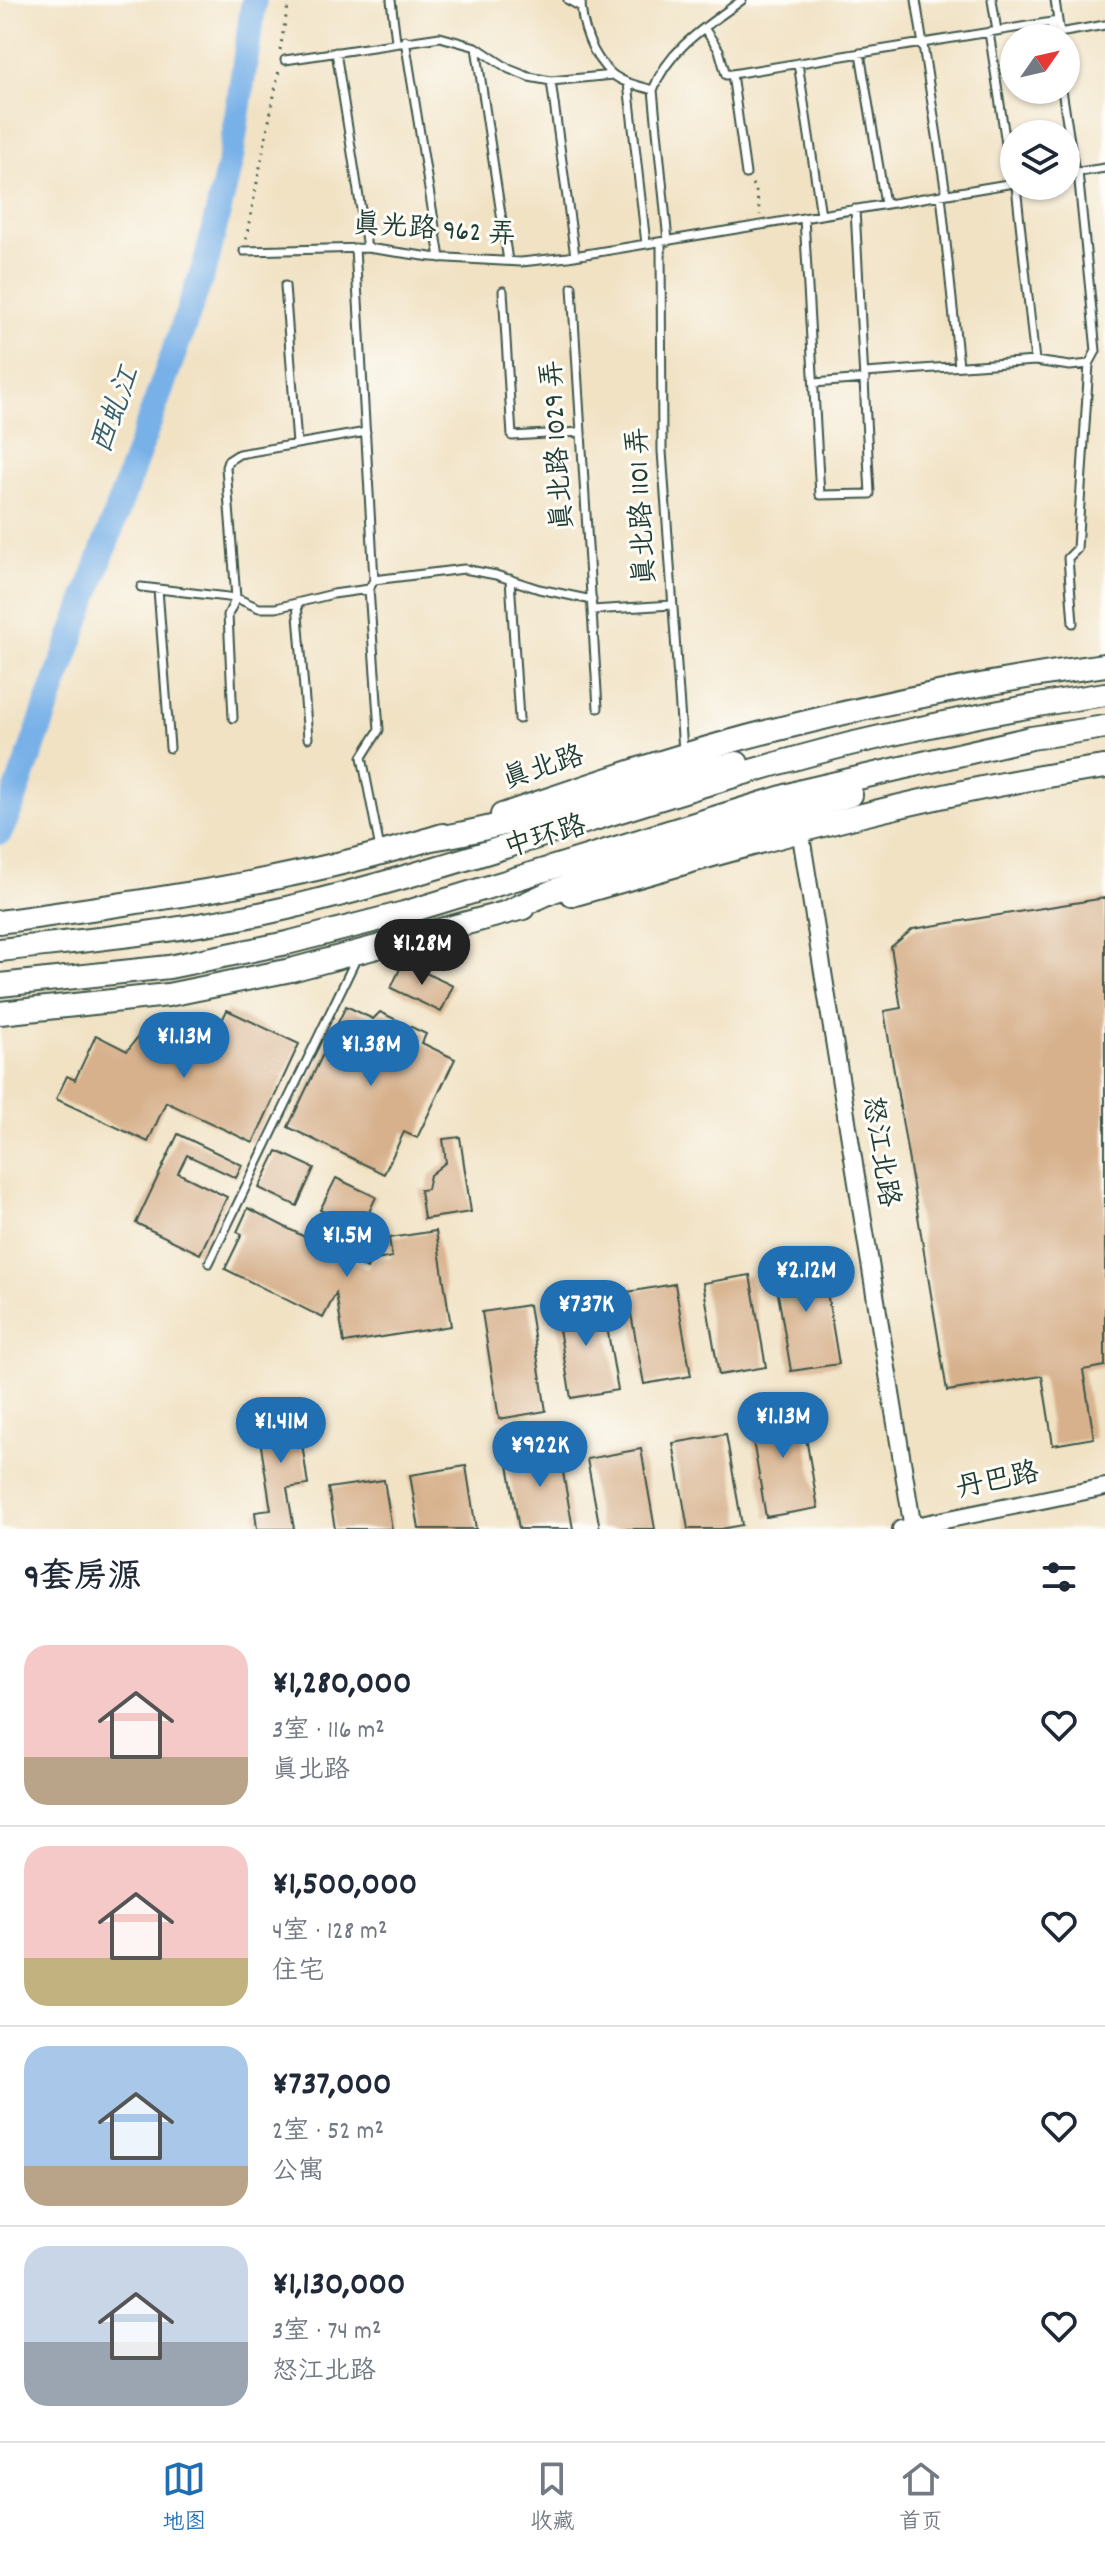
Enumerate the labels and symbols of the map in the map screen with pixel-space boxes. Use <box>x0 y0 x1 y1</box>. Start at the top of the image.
north arrow <box>1000 24 1080 104</box>
street label: 真光路 962 弄 <box>351 206 517 258</box>
street label: 真北路 1029 弄 <box>534 358 586 532</box>
water label: 西虬江 <box>82 359 154 461</box>
street label: 真北路 1101 弄 <box>620 426 668 586</box>
street label: 真北路 <box>498 738 590 802</box>
street label: 中环路 <box>500 808 592 870</box>
pin: ¥1.28M <box>357 919 487 987</box>
pin: ¥1.13M <box>119 1012 249 1080</box>
pin: ¥1.38M <box>306 1020 436 1088</box>
street label: 怒江北路 <box>849 1094 907 1210</box>
pin: ¥1.5M <box>291 1211 403 1279</box>
pin: ¥2.12M <box>741 1246 871 1314</box>
pin: ¥737K <box>530 1280 642 1348</box>
pin: ¥1.13M <box>718 1392 848 1460</box>
pin: ¥1.41M <box>216 1397 346 1465</box>
pin: ¥922K <box>484 1421 596 1489</box>
street label: 丹巴路 <box>953 1455 1043 1511</box>

